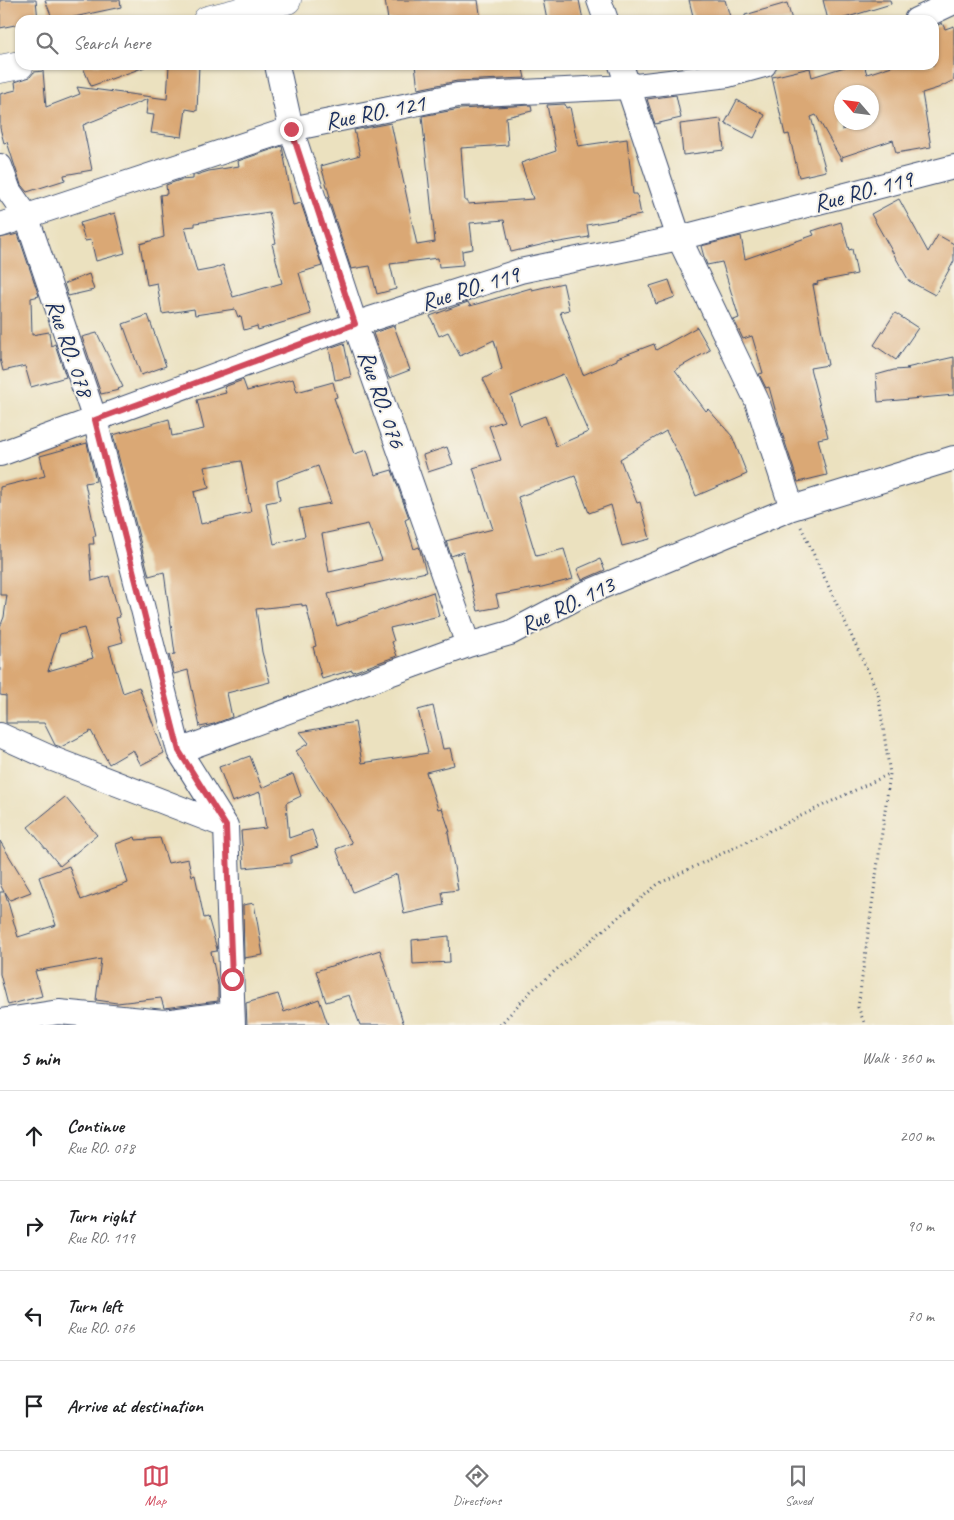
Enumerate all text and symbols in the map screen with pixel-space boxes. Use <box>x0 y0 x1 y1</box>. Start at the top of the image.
search box <box>15 15 939 70</box>
icon: search <box>33 29 61 57</box>
text: Search here <box>73 31 150 55</box>
north arrow <box>834 85 879 130</box>
street label: Rue RO. 121 <box>322 87 429 136</box>
route end <box>280 118 303 141</box>
street label: Rue RO. 119 <box>810 163 918 219</box>
street label: Rue RO. 119 <box>417 258 525 317</box>
street label: Rue RO. 078 <box>39 295 101 403</box>
street label: Rue RO. 076 <box>351 346 413 453</box>
street label: Rue RO. 113 <box>515 568 621 641</box>
route start <box>221 968 244 991</box>
text: 5 min <box>20 1045 60 1071</box>
text: Walk · 360 m <box>862 1048 934 1068</box>
text: Continue <box>67 1114 124 1138</box>
icon: ahead <box>20 1122 48 1150</box>
text: 200 m <box>900 1126 934 1146</box>
text: Rue RO. 078 <box>67 1138 135 1158</box>
text: Turn right <box>67 1204 134 1228</box>
icon: right <box>20 1212 48 1240</box>
text: 90 m <box>907 1216 934 1236</box>
text: Rue RO. 119 <box>67 1228 135 1248</box>
text: Turn left <box>67 1294 122 1318</box>
icon: left <box>20 1302 48 1330</box>
text: 70 m <box>907 1306 934 1326</box>
text: Rue RO. 076 <box>67 1318 135 1338</box>
icon: arrive <box>20 1392 48 1420</box>
text: Arrive at destination <box>67 1394 203 1418</box>
tab: Map <box>142 1462 170 1509</box>
tab: Directions <box>453 1462 501 1509</box>
tab: Saved <box>784 1462 812 1509</box>

